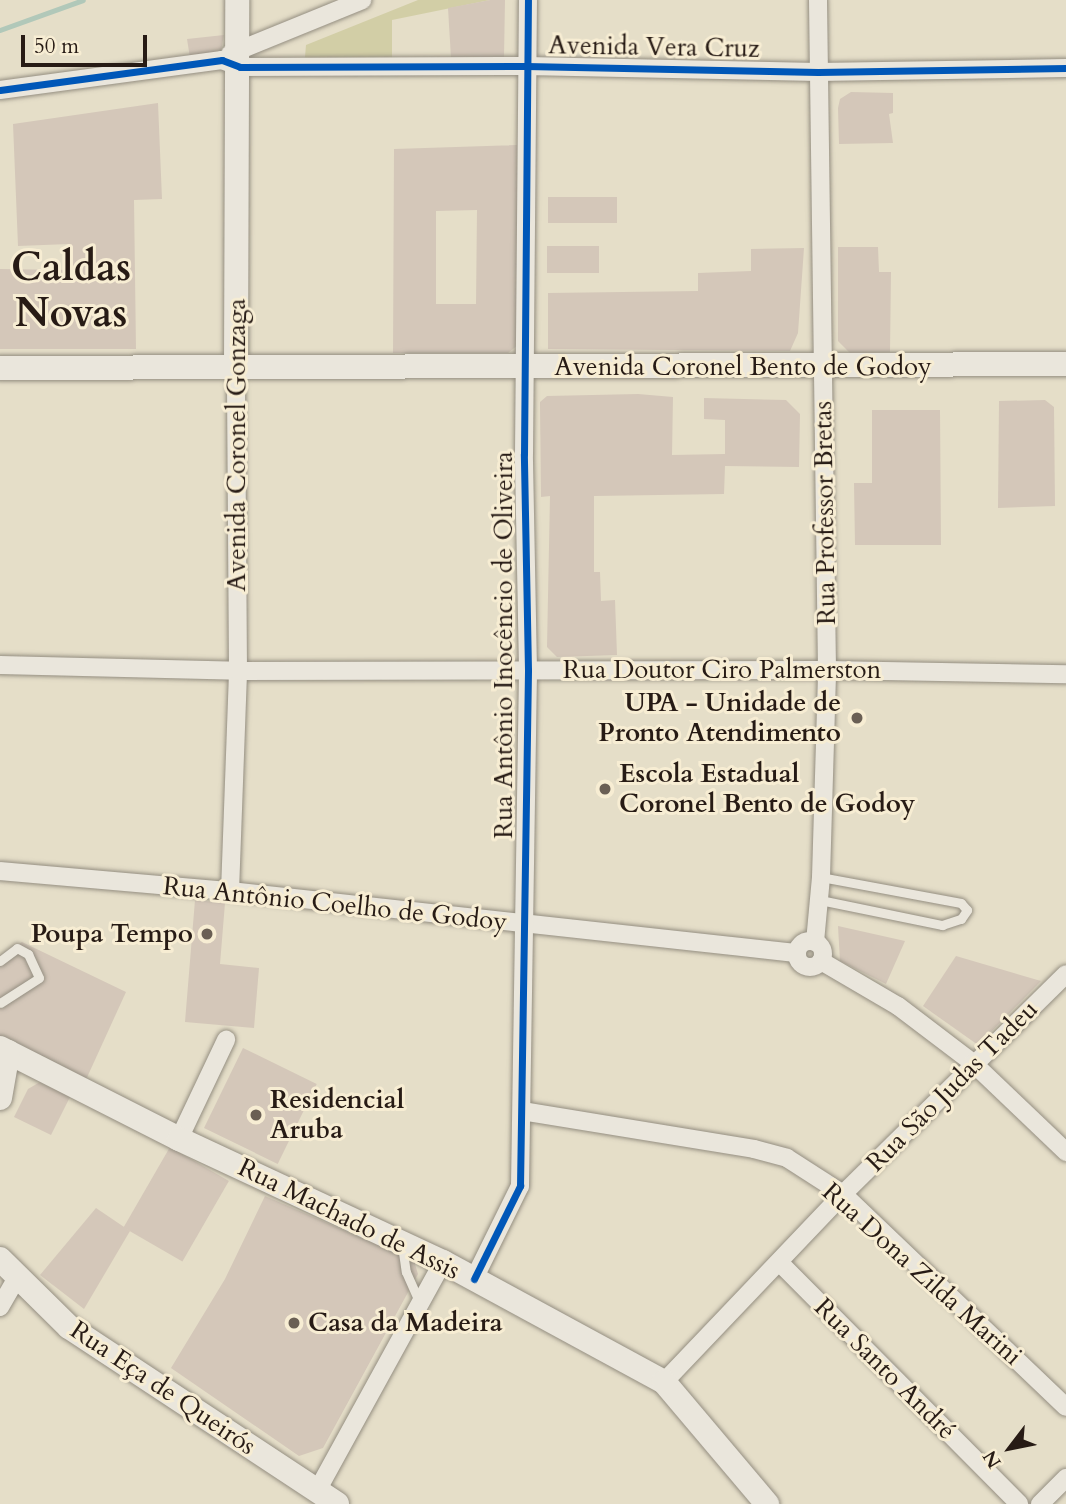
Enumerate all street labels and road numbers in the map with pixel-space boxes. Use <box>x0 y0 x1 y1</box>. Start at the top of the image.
street label: Avenida Vera Cruz <box>548 30 760 64</box>
street label: Avenida Coronel Gonzaga <box>221 298 253 592</box>
street label: Avenida Coronel Bento de Godoy <box>554 351 932 383</box>
street label: Rua Professor Bretas <box>807 401 843 625</box>
street label: Rua Antônio Inocêncio de Oliveira <box>488 451 520 839</box>
street label: Rua Doutor Ciro Palmerston <box>563 654 881 686</box>
street label: Rua Antônio Coelho de Godoy <box>161 870 509 938</box>
street label: Rua São Judas Tadeu <box>860 994 1044 1178</box>
street label: Rua Machado de Assis <box>233 1152 465 1286</box>
street label: Rua Dona Zilda Marini <box>816 1176 1028 1372</box>
street label: Rua Santo André <box>808 1292 962 1446</box>
street label: Rua Eça de Queirós <box>64 1314 262 1462</box>

